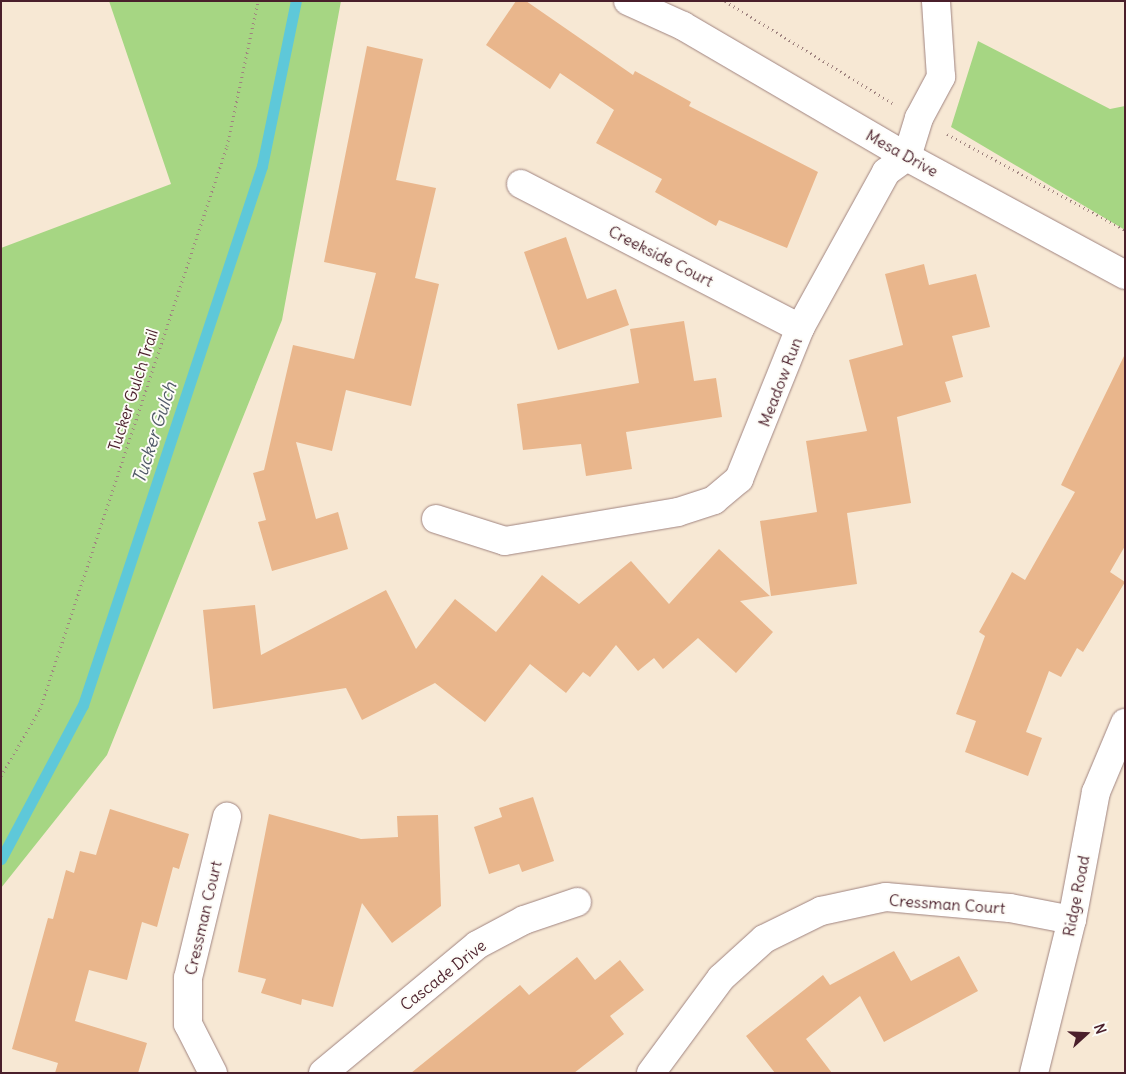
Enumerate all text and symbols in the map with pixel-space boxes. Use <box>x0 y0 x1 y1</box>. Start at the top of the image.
street label: Mesa Drive <box>863 125 941 181</box>
street label: Creekside Court <box>605 221 717 291</box>
street label: Tucker Gulch Trail <box>104 327 162 453</box>
street label: Meadow Run <box>754 335 806 429</box>
water label: Tucker Gulch <box>128 380 182 486</box>
street label: Ridge Road <box>1059 854 1093 938</box>
street label: Cressman Court <box>181 859 225 977</box>
street label: Cressman Court <box>888 890 1006 918</box>
street label: Cascade Drive <box>396 936 490 1014</box>
north arrow <box>1061 1009 1111 1059</box>
text: N <box>1090 1021 1110 1036</box>

